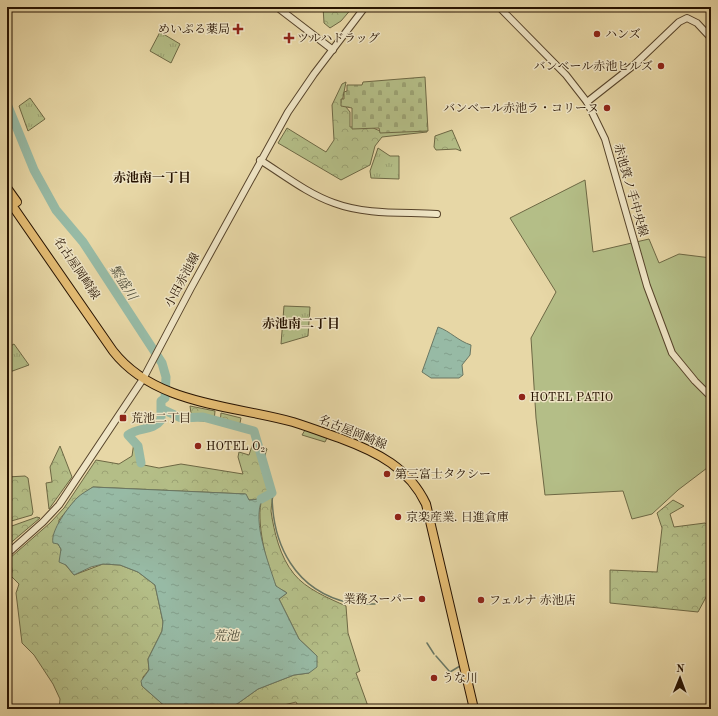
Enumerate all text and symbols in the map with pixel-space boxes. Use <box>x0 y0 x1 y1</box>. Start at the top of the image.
place label: めいぷる薬局 <box>158 22 230 36</box>
marker: めいぷる薬局 <box>233 24 243 34</box>
place label: ハンズ <box>605 28 641 41</box>
marker: ハンズ <box>592 29 602 39</box>
place label: ツルハドラッグ <box>297 32 380 45</box>
marker: ツルハドラッグ <box>284 33 294 43</box>
place label: バンベール赤池ヒルズ <box>534 60 653 73</box>
marker: バンベール赤池ヒルズ <box>656 61 666 71</box>
place label: バンベール赤池ラ・コリーヌ <box>443 102 599 115</box>
marker: バンベール赤池ラ・コリーヌ <box>602 103 612 113</box>
street label: 赤池箕ノ手中央線 <box>611 142 651 238</box>
district label: 赤池南一丁目 <box>113 170 191 185</box>
street label: 名古屋岡崎線 <box>51 234 103 302</box>
street label: 小田赤池線 <box>162 250 202 310</box>
water label: 繁盛川 <box>107 262 141 304</box>
district label: 赤池南二丁目 <box>262 316 340 331</box>
marker: HOTEL PATIO <box>517 392 527 402</box>
place label: HOTEL PATIO <box>530 392 613 404</box>
place label: 荒池二丁目 <box>131 411 191 425</box>
street label: 名古屋岡崎線 <box>317 412 389 452</box>
marker: 荒池二丁目 <box>118 413 128 423</box>
marker: HOTEL O₂ <box>193 441 203 451</box>
place label: HOTEL O₂ <box>206 441 265 453</box>
place label: 第三富士タクシー <box>395 467 491 481</box>
marker: 第三富士タクシー <box>382 469 392 479</box>
place label: 京楽産業. 日進倉庫 <box>406 510 509 524</box>
marker: 京楽産業. 日進倉庫 <box>393 512 403 522</box>
place label: 業務スーパー <box>343 592 414 606</box>
place label: フェルナ 赤池店 <box>489 593 576 607</box>
marker: 業務スーパー <box>417 594 427 604</box>
marker: フェルナ 赤池店 <box>476 595 486 605</box>
water label: 荒池 <box>213 629 241 643</box>
north arrow <box>660 658 700 698</box>
text: N <box>676 664 685 675</box>
place label: うな川 <box>442 672 478 685</box>
marker: うな川 <box>429 673 439 683</box>

